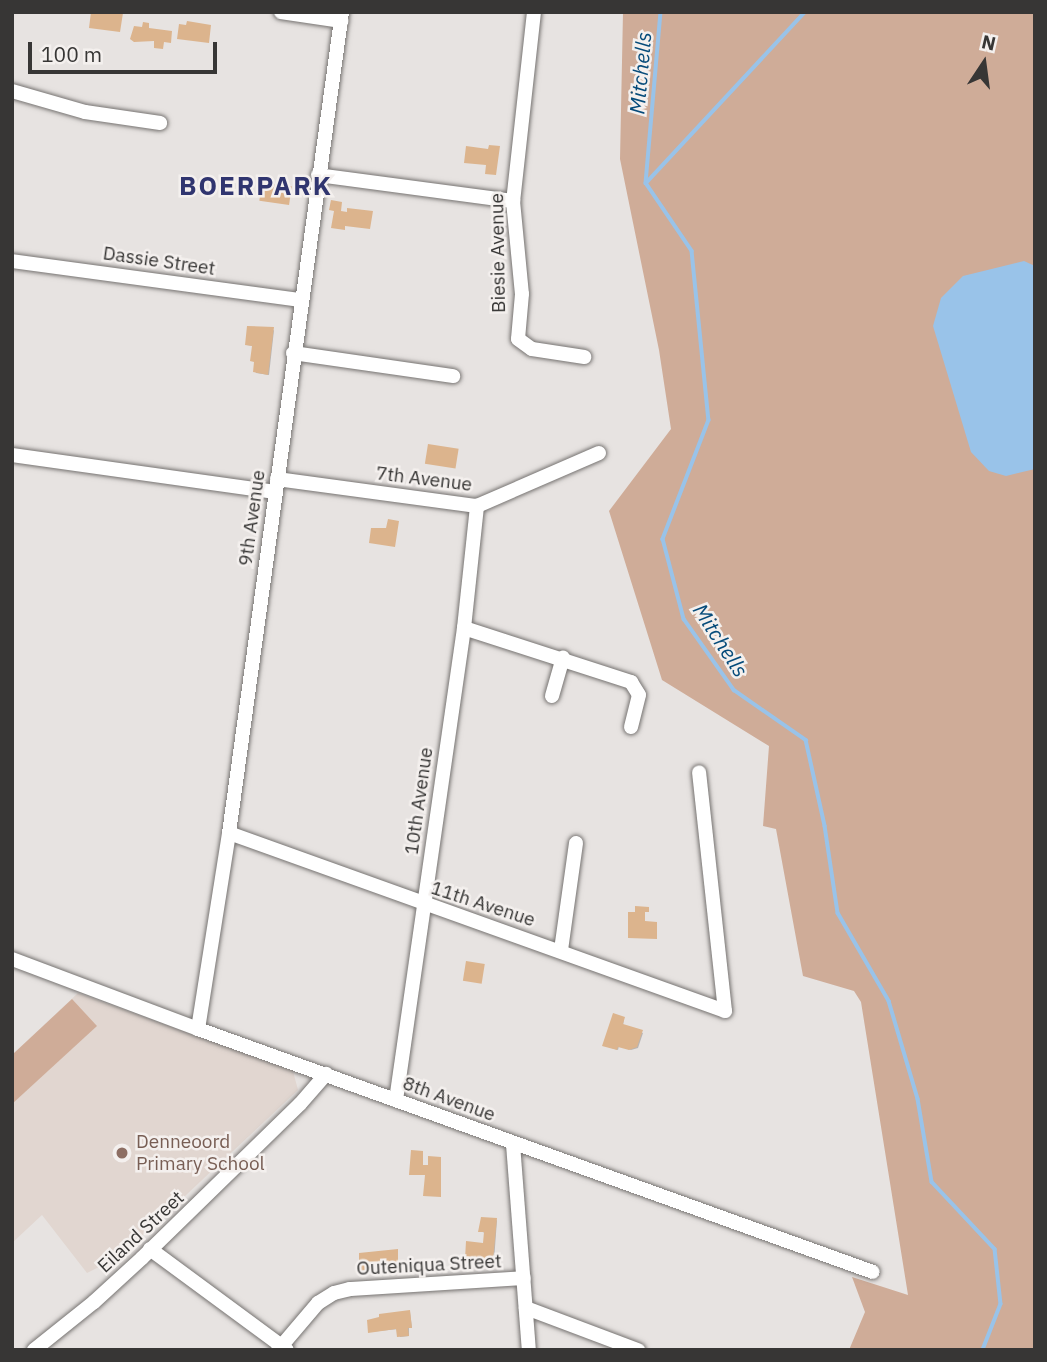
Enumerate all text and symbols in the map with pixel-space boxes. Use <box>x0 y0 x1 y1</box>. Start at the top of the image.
scale bar <box>32 28 220 72</box>
north arrow <box>949 28 1019 98</box>
text: N <box>979 29 998 56</box>
water label: Mitchells <box>624 31 656 115</box>
text: 100 m <box>41 40 102 68</box>
district label: BOERPARK <box>180 170 332 202</box>
street label: Biesie Avenue <box>486 193 510 313</box>
street label: Dassie Street <box>101 242 217 280</box>
street label: 7th Avenue <box>375 462 473 496</box>
street label: 9th Avenue <box>234 468 270 568</box>
water label: Mitchells <box>688 599 754 681</box>
street label: 10th Avenue <box>400 746 438 856</box>
street label: 11th Avenue <box>428 876 538 932</box>
street label: 8th Avenue <box>400 1072 498 1126</box>
place label: Denneoord Primary School <box>136 1131 265 1175</box>
marker: Denneoord Primary School <box>114 1145 130 1161</box>
street label: Eiland Street <box>93 1186 189 1278</box>
street label: Outeniqua Street <box>356 1250 502 1280</box>

